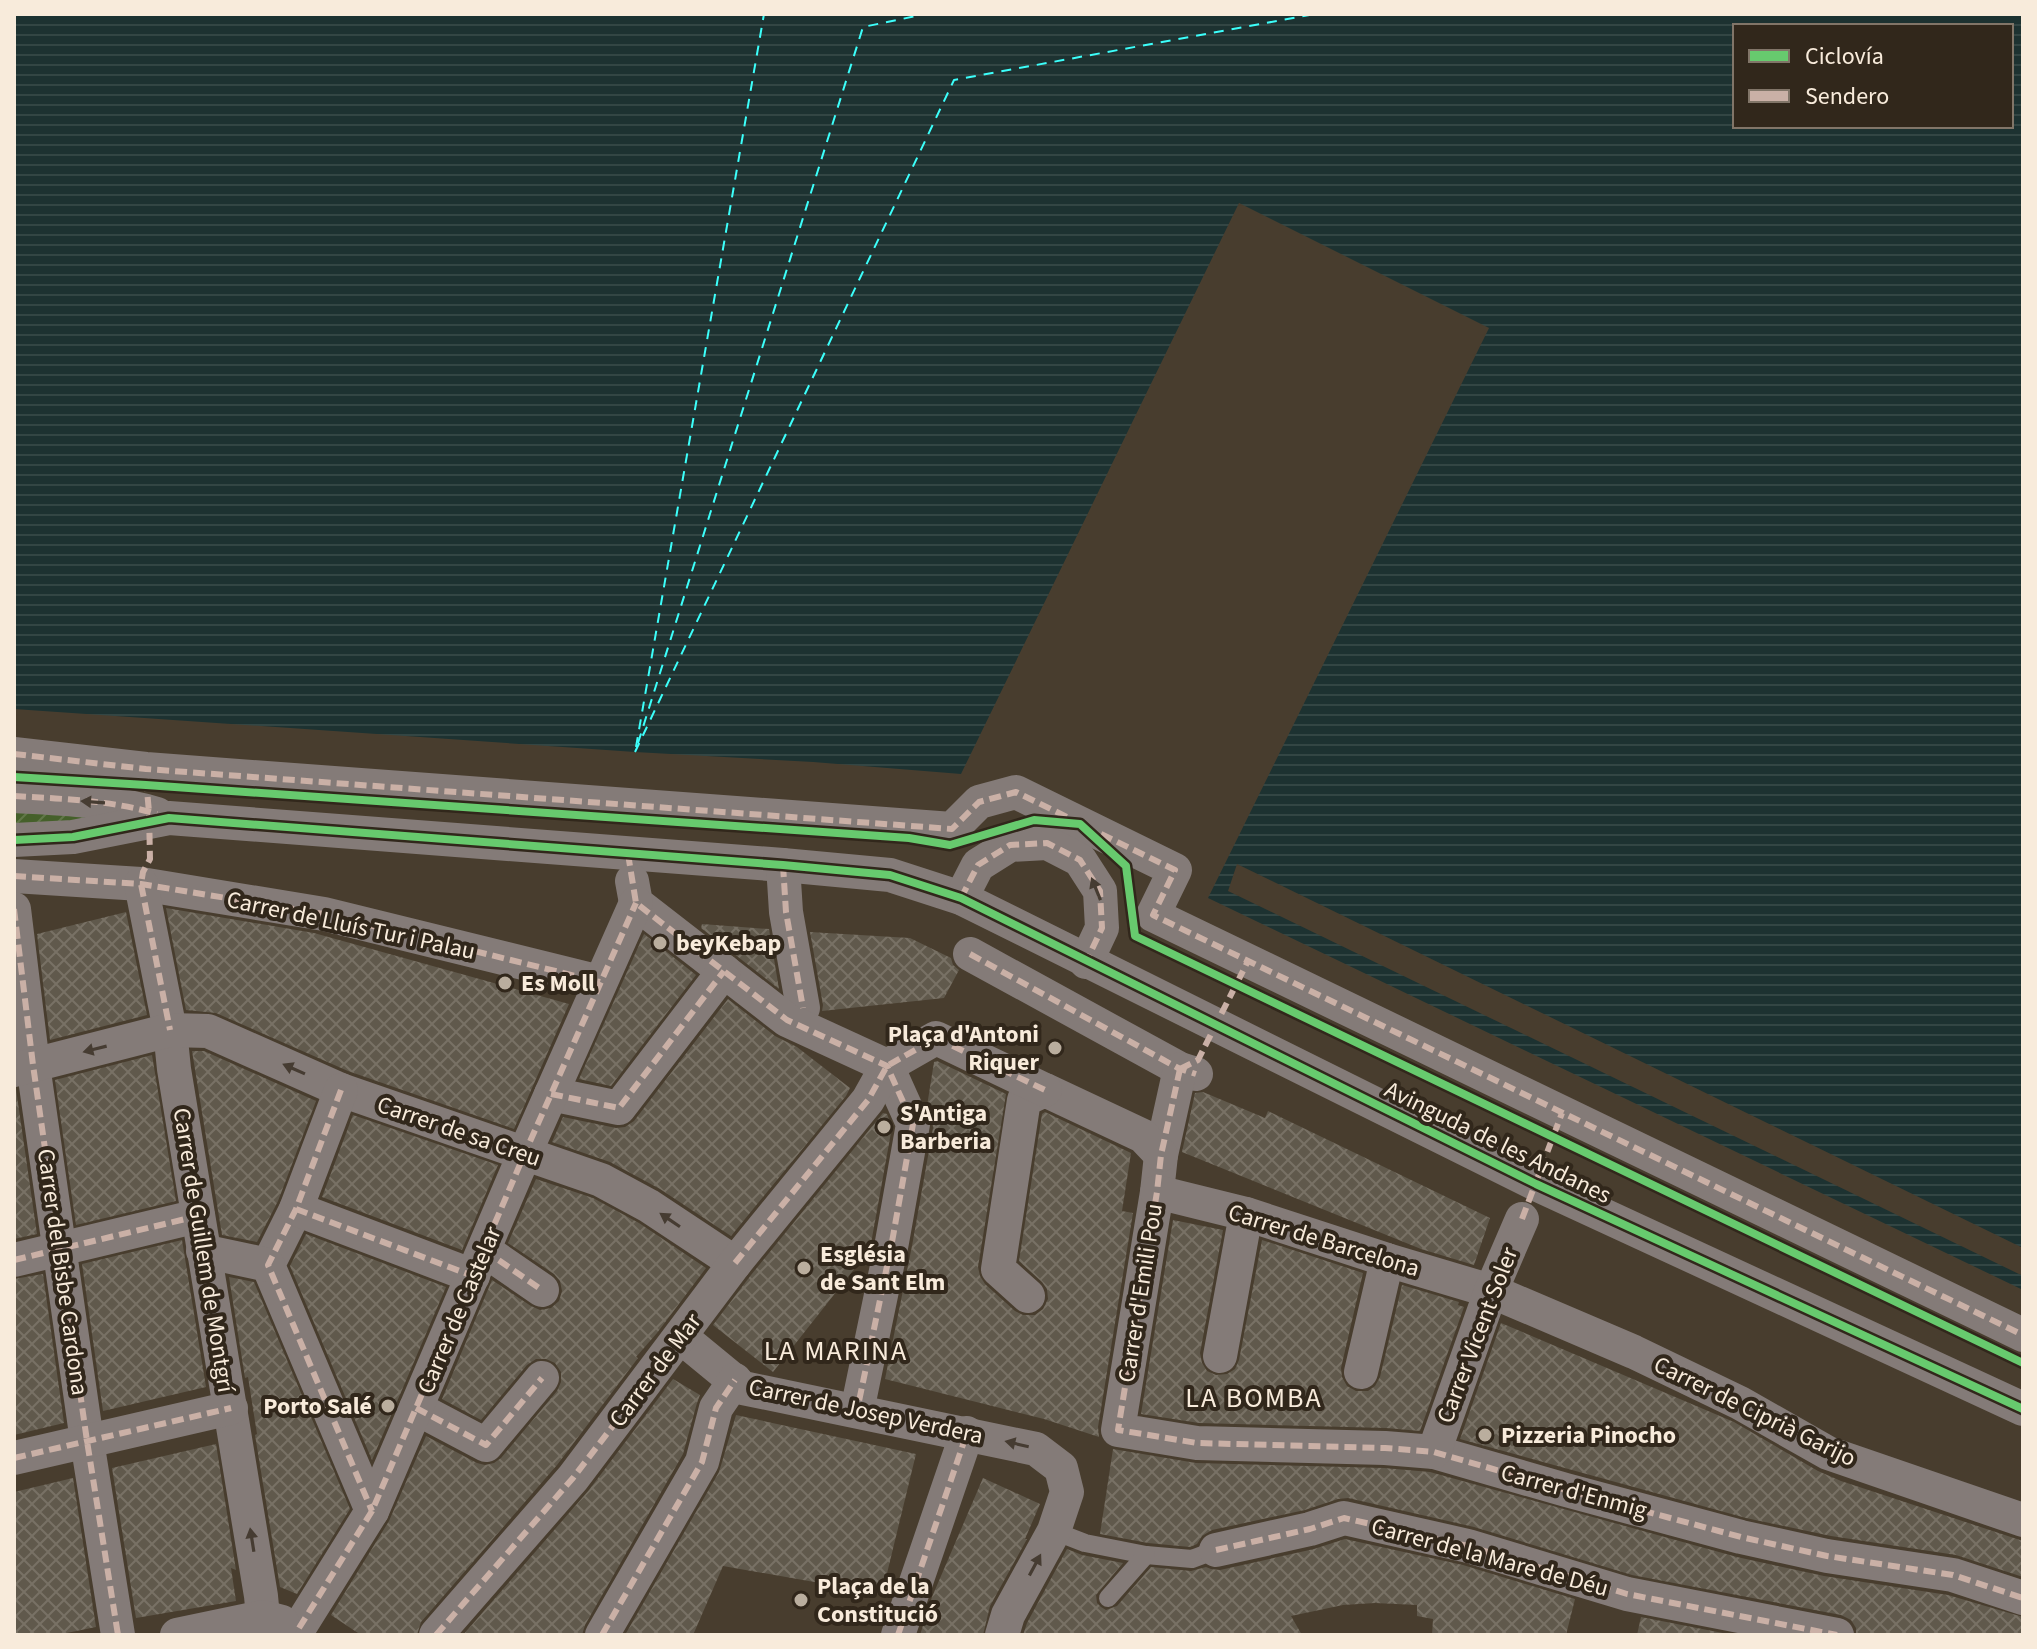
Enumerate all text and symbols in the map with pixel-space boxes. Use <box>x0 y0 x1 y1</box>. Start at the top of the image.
legend <box>1733 24 2013 128</box>
text: Ciclovía <box>1805 39 1884 74</box>
text: Sendero <box>1805 79 1889 114</box>
one-way arrow <box>80 795 105 808</box>
one-way arrow <box>1089 877 1102 901</box>
street label: Carrer de Lluís Tur i Palau <box>223 882 478 969</box>
place label: beyKebap <box>676 926 781 961</box>
marker: beyKebap <box>651 934 669 952</box>
place label: Es Moll <box>521 966 595 1001</box>
marker: Es Moll <box>496 974 514 992</box>
place label: Plaça d'Antoni Riquer <box>888 1017 1039 1080</box>
marker: Plaça d'Antoni Riquer <box>1046 1039 1064 1057</box>
one-way arrow <box>82 1044 107 1056</box>
one-way arrow <box>282 1062 306 1076</box>
street label: Avinguda de les Andanes <box>1379 1072 1617 1213</box>
street label: Carrer de sa Creu <box>372 1087 545 1176</box>
place label: S'Antiga Barberia <box>900 1096 992 1159</box>
street label: Carrer de Guillem de Montgrí <box>164 1105 243 1396</box>
marker: S'Antiga Barberia <box>875 1118 893 1136</box>
street label: Carrer del Bisbe Cardona <box>28 1146 97 1398</box>
street label: Carrer de Barcelona <box>1224 1195 1424 1286</box>
street label: Carrer d'Emili Pou <box>1109 1201 1172 1385</box>
one-way arrow <box>660 1213 681 1228</box>
street label: Carrer de Castelar <box>408 1220 511 1399</box>
place label: Església de Sant Elm <box>820 1237 945 1300</box>
street label: Carrer Vicent Soler <box>1428 1241 1527 1428</box>
marker: Església de Sant Elm <box>795 1259 813 1277</box>
street label: Carrer de Mar <box>601 1305 710 1435</box>
district label: LA MARINA <box>764 1331 908 1371</box>
street label: Carrer de Ciprià Garijo <box>1648 1347 1862 1476</box>
street label: Carrer de Josep Verdera <box>745 1370 986 1453</box>
district label: LA BOMBA <box>1185 1378 1323 1418</box>
place label: Porto Salé <box>263 1389 372 1424</box>
marker: Porto Salé <box>379 1397 397 1415</box>
place label: Pizzeria Pinocho <box>1501 1418 1676 1453</box>
marker: Pizzeria Pinocho <box>1476 1426 1494 1444</box>
one-way arrow <box>1004 1438 1029 1450</box>
street label: Carrer d'Enmig <box>1497 1455 1651 1528</box>
street label: Carrer de la Mare de Déu <box>1367 1509 1612 1606</box>
one-way arrow <box>245 1527 258 1552</box>
one-way arrow <box>1028 1554 1042 1576</box>
place label: Plaça de la Constitució <box>817 1569 938 1632</box>
marker: Plaça de la Constitució <box>792 1591 810 1609</box>

